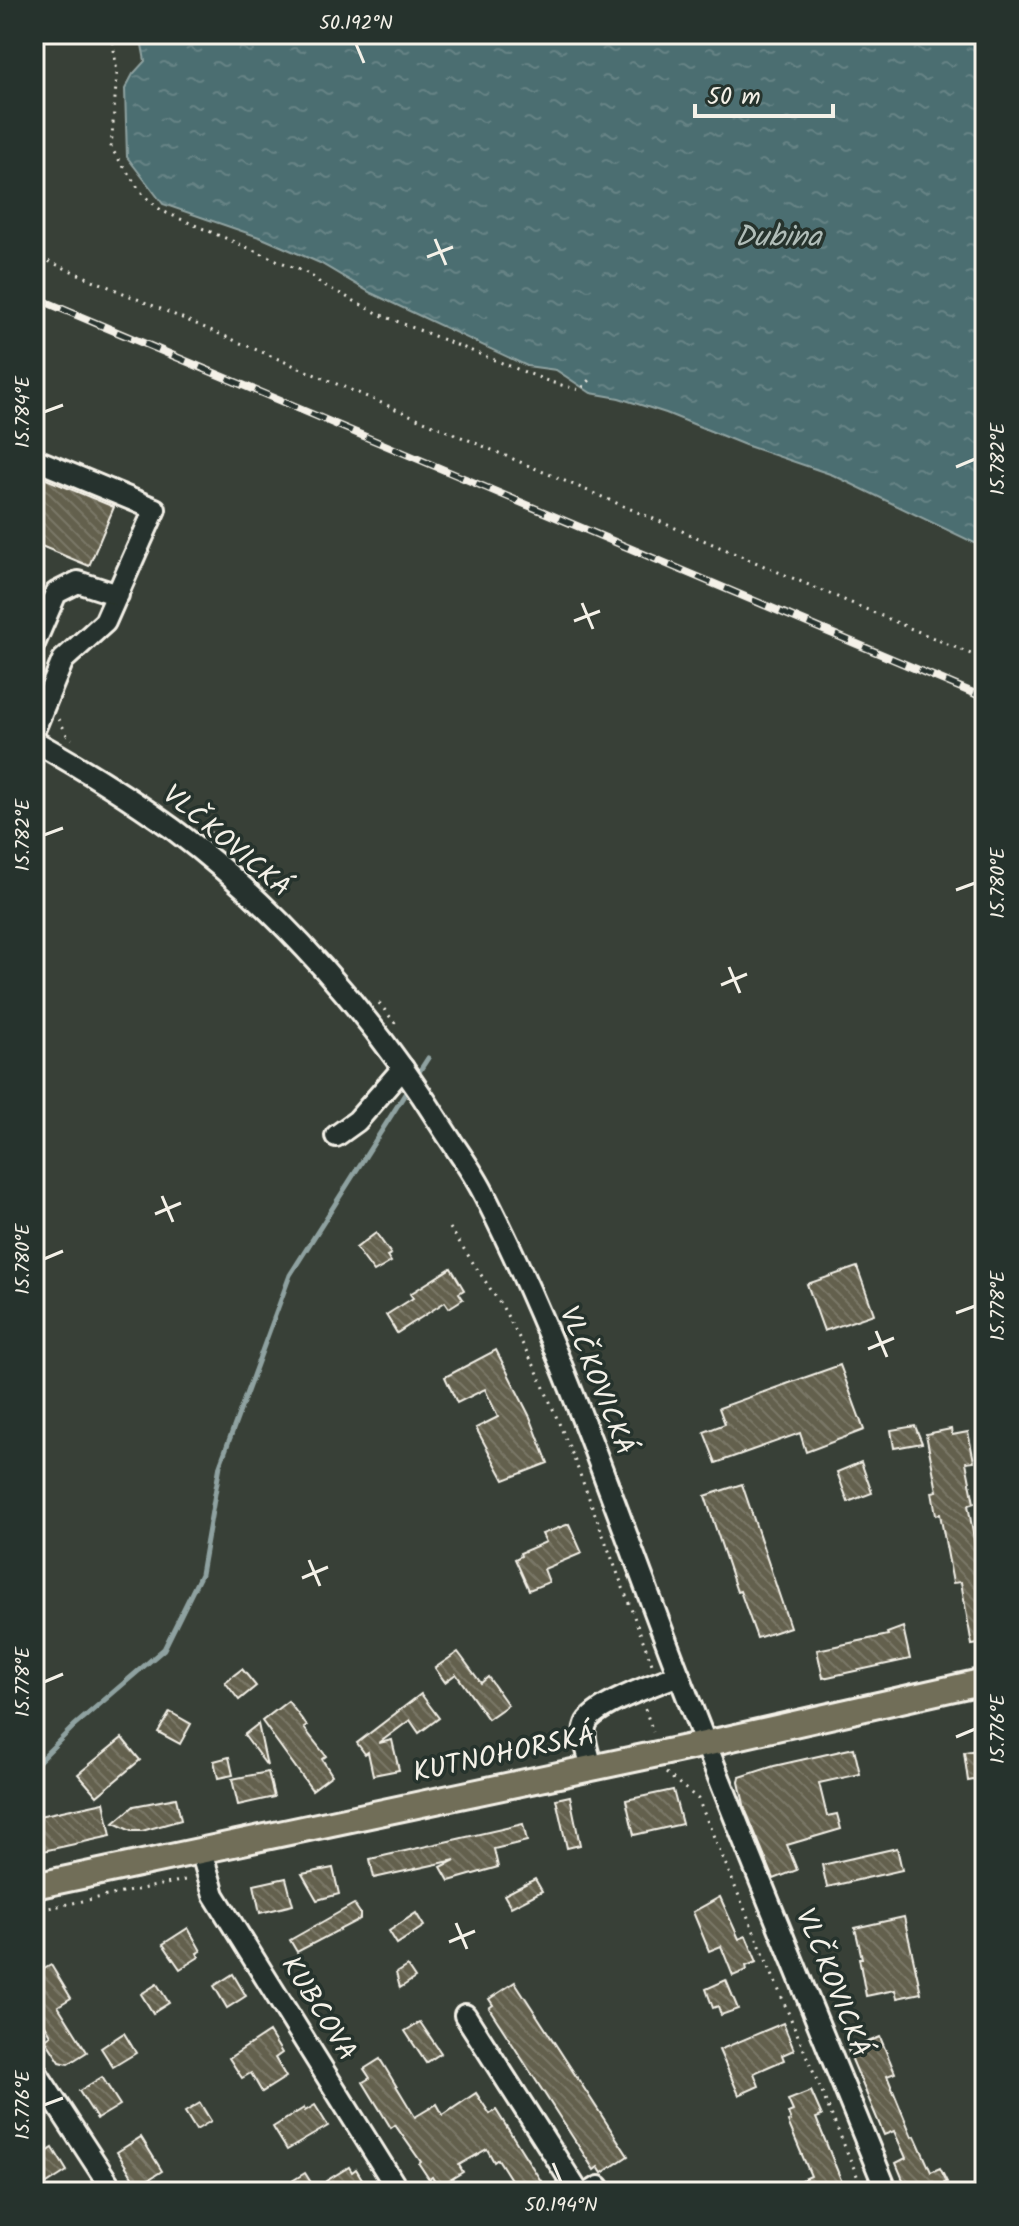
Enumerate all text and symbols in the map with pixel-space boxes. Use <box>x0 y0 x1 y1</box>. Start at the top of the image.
text: 50.192°N <box>319 8 393 40</box>
scale bar <box>695 68 833 118</box>
text: 50 m <box>707 78 761 117</box>
water label: Dubina <box>735 214 823 262</box>
text: 15.784°E <box>8 374 40 448</box>
text: 15.782°E <box>983 421 1015 496</box>
street label: VLČKOVICKÁ <box>151 774 301 910</box>
text: 15.782°E <box>8 797 40 872</box>
text: 15.780°E <box>983 846 1015 919</box>
text: 15.780°E <box>8 1222 40 1295</box>
text: 15.778°E <box>983 1269 1015 1341</box>
street label: VLČKOVICKÁ <box>546 1300 646 1462</box>
text: 15.778°E <box>8 1645 40 1717</box>
text: 15.776°E <box>983 1693 1015 1764</box>
street label: KUTNOHORSKÁ <box>409 1714 599 1796</box>
street label: VLČKOVICKÁ <box>782 1902 882 2064</box>
street label: KUBCOVA <box>268 1947 368 2071</box>
text: 15.776°E <box>8 2069 40 2140</box>
text: 50.194°N <box>525 2190 597 2222</box>

